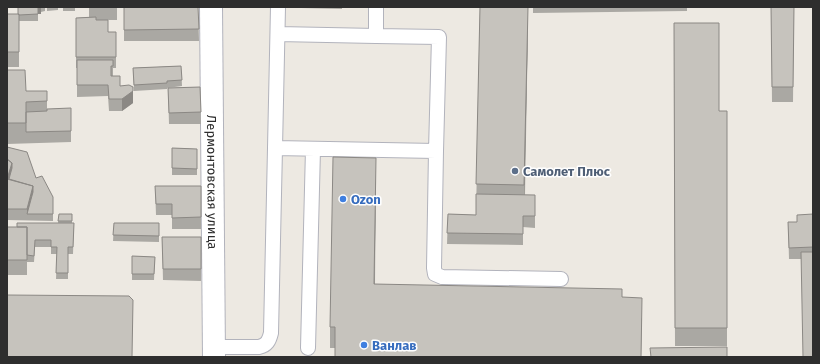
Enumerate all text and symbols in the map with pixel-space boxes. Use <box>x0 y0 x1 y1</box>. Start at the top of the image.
street label: Лермонтовская улица <box>204 115 221 249</box>
place label: Самолет Плюс <box>523 164 611 179</box>
marker: Самолет Плюс <box>510 166 520 176</box>
place label: Ozon <box>351 192 381 207</box>
marker: Ozon <box>338 194 348 204</box>
place label: Ванлав <box>372 338 417 353</box>
marker: Ванлав <box>359 340 369 350</box>

